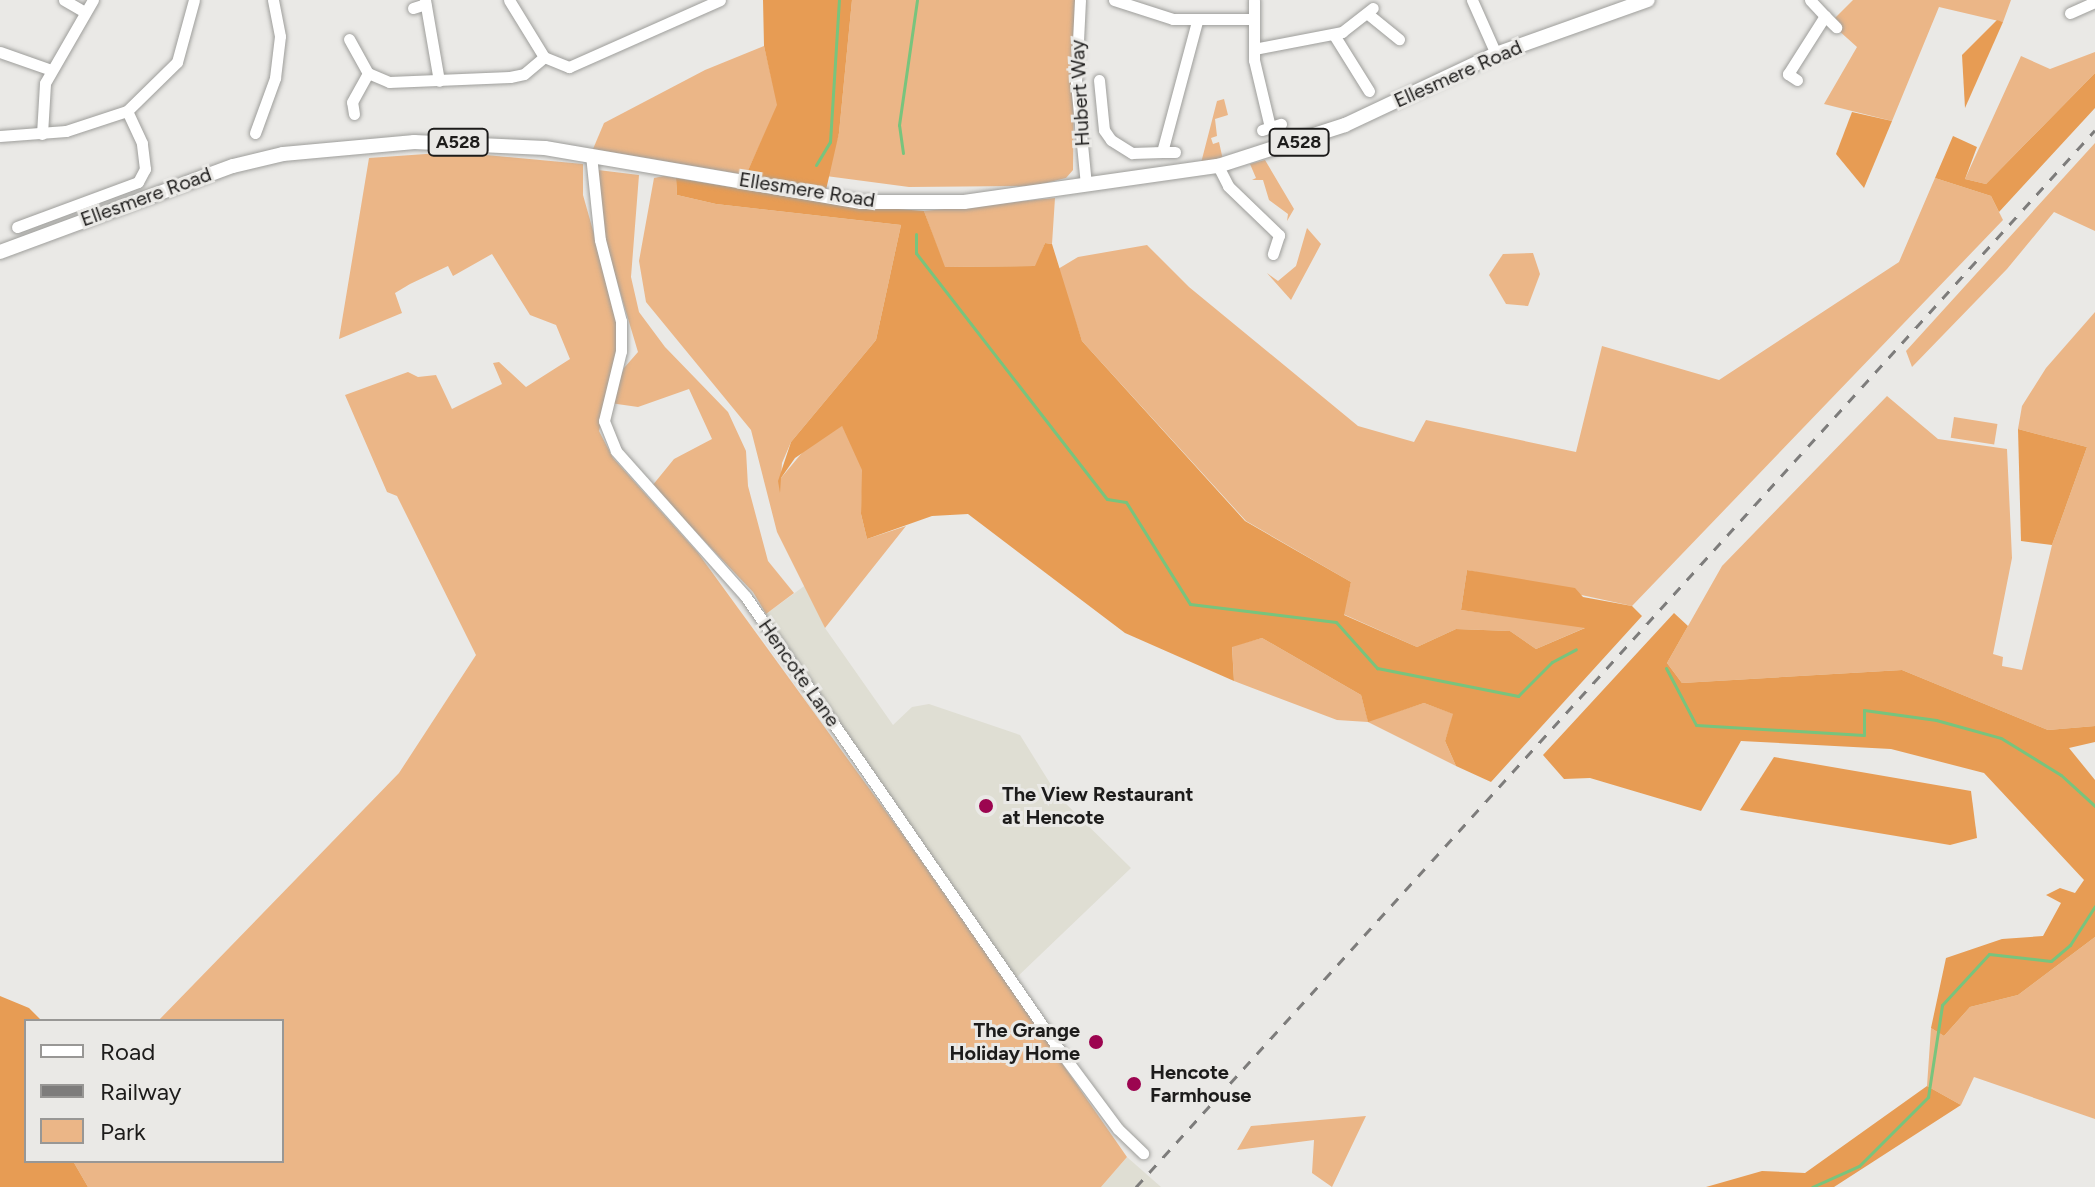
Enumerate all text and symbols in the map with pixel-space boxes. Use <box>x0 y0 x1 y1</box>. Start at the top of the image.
street label: Ellesmere Road <box>1390 35 1526 113</box>
street label: Hubert Way <box>1065 39 1095 147</box>
road number: A528 <box>426 128 490 156</box>
road number: A528 <box>1267 128 1331 156</box>
street label: Ellesmere Road <box>77 162 215 232</box>
street label: Ellesmere Road <box>737 167 877 213</box>
street label: Hencote Lane <box>753 615 845 731</box>
place label: The View Restaurant at Hencote <box>1002 782 1194 829</box>
marker: The View Restaurant at Hencote <box>977 797 995 815</box>
place label: The Grange Holiday Home <box>950 1018 1080 1065</box>
legend <box>24 1019 284 1163</box>
marker: The Grange Holiday Home <box>1087 1033 1105 1051</box>
text: Road <box>100 1037 155 1066</box>
place label: Hencote Farmhouse <box>1150 1060 1251 1107</box>
marker: Hencote Farmhouse <box>1125 1075 1143 1093</box>
text: Railway <box>100 1077 181 1106</box>
text: Park <box>100 1117 146 1146</box>

